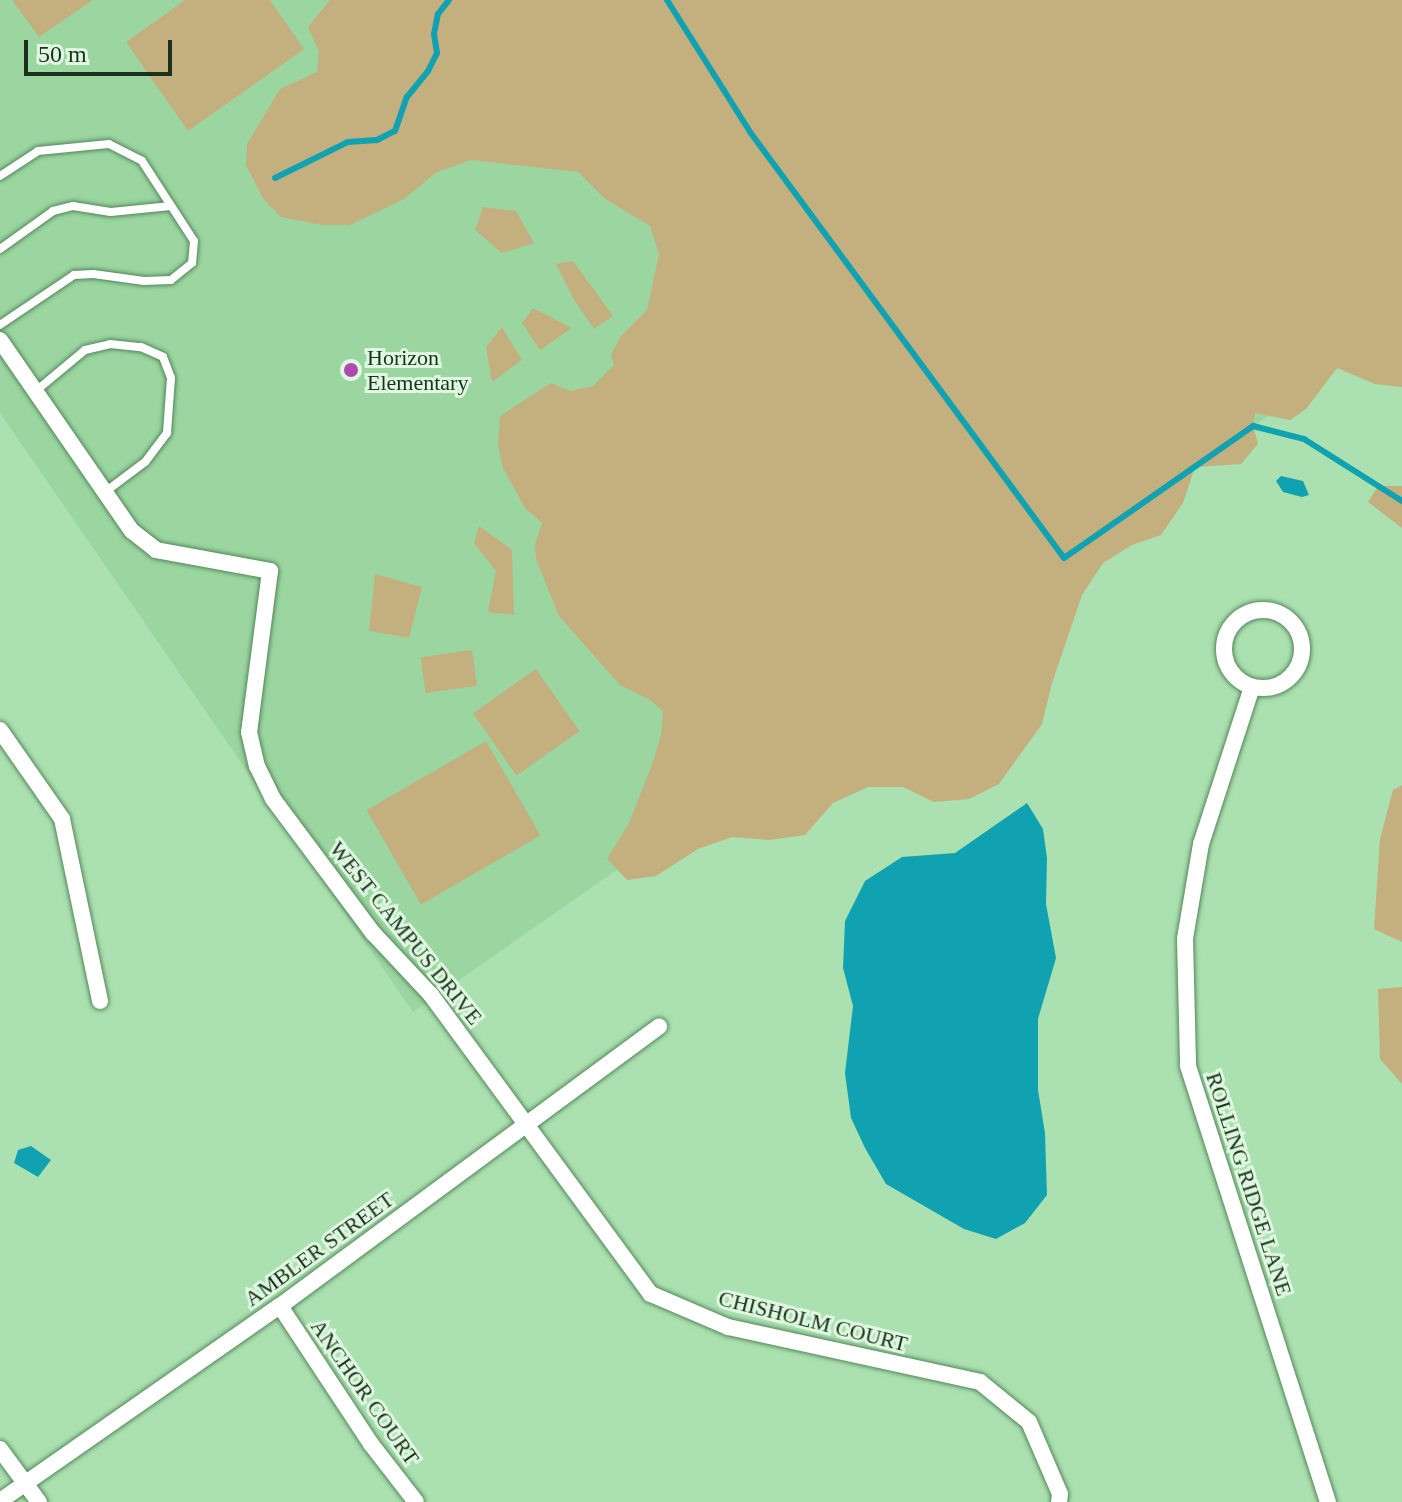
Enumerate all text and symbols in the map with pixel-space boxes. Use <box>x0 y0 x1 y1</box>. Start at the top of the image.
scale bar <box>28 24 176 74</box>
text: 50 m <box>38 41 87 67</box>
place label: Horizon Elementary <box>367 344 468 396</box>
marker: Horizon Elementary <box>342 361 360 379</box>
street label: WEST CAMPUS DRIVE <box>324 836 488 1030</box>
street label: ROLLING RIDGE LANE <box>1200 1069 1298 1299</box>
street label: AMBLER STREET <box>239 1186 399 1312</box>
street label: CHISHOLM COURT <box>716 1285 910 1357</box>
street label: ANCHOR COURT <box>305 1314 425 1470</box>

